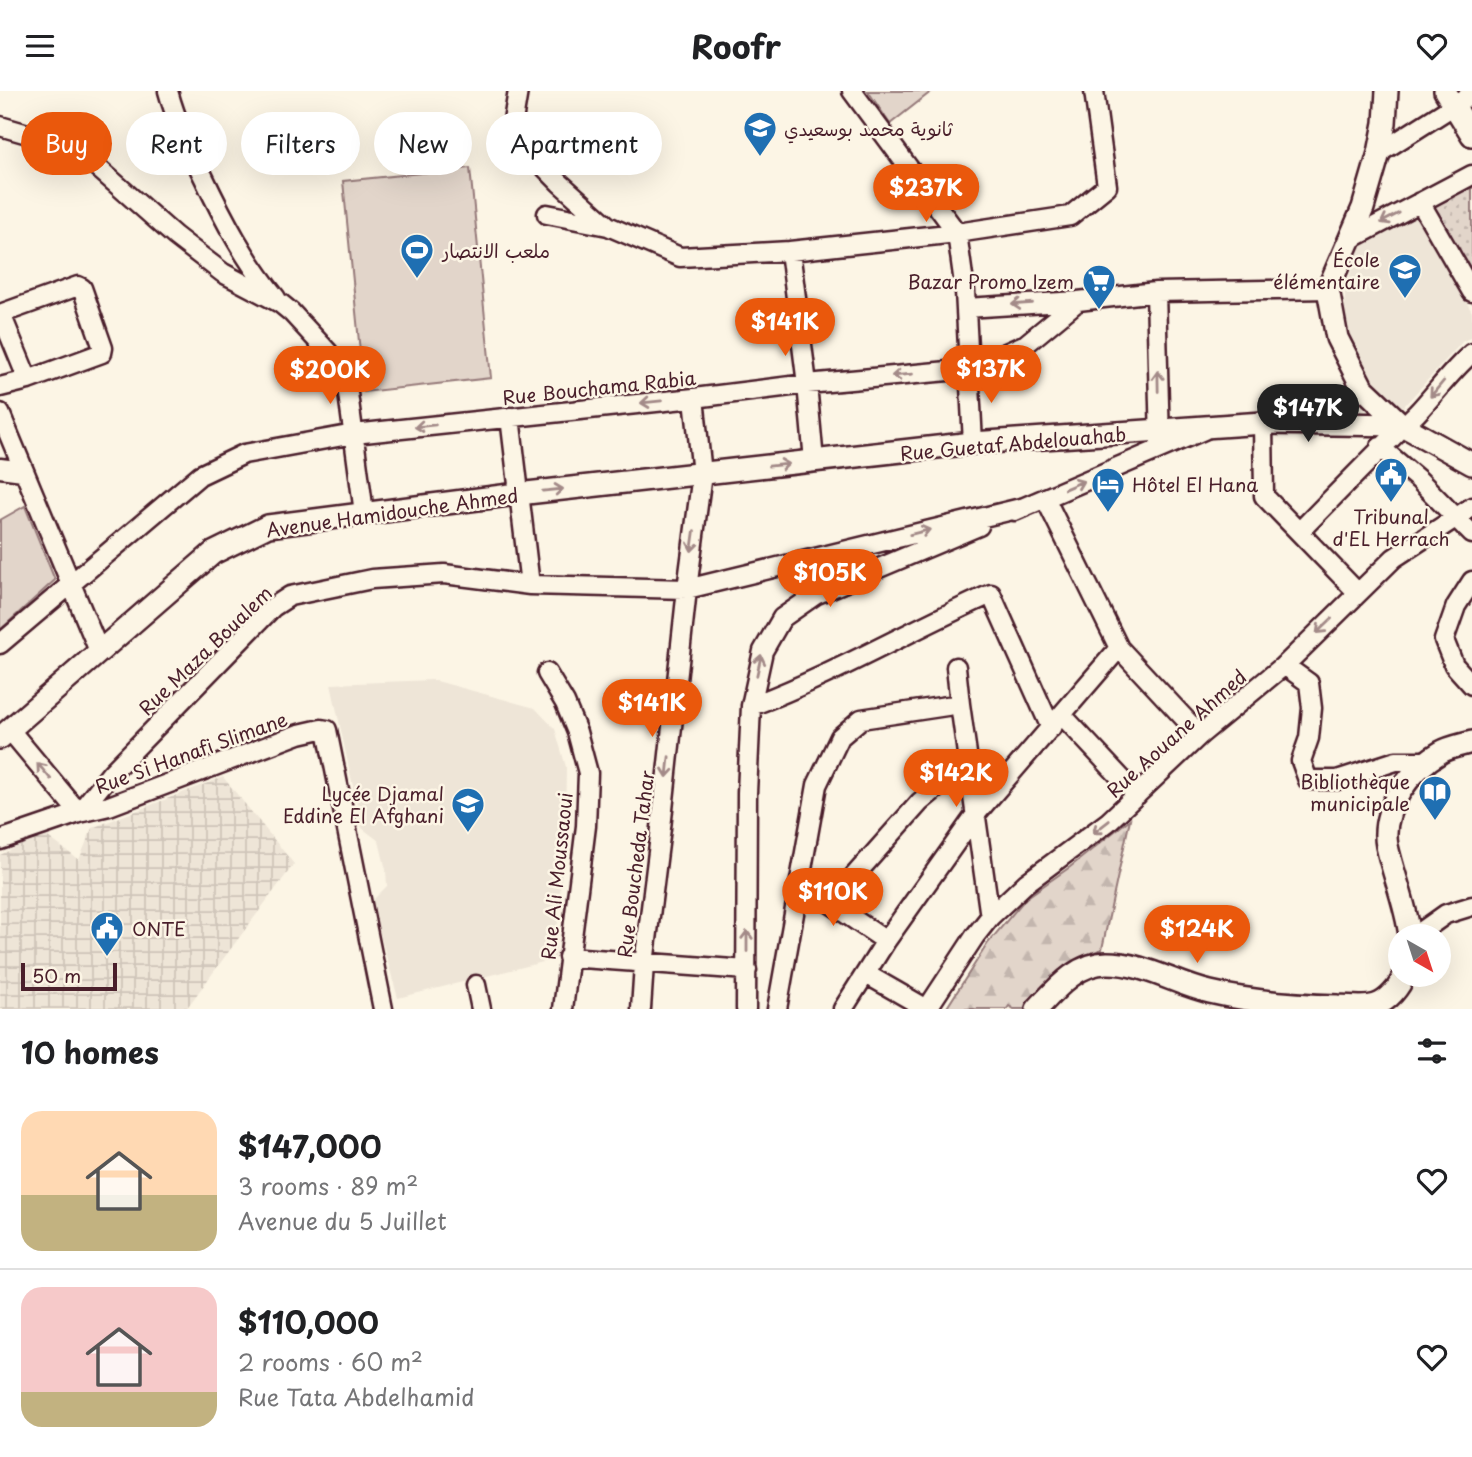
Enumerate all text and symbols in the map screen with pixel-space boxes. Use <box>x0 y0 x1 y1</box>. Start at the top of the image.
text: Roofr <box>691 22 781 70</box>
icon: menu <box>21 27 59 65</box>
icon: heart <box>1413 27 1451 65</box>
school or university icon: ثانوية محمد بوسعيدي <box>741 109 779 158</box>
chip: Buy <box>21 112 112 175</box>
chip: Rent <box>126 112 227 175</box>
chip: Filters <box>241 112 360 175</box>
chip: New <box>374 112 472 175</box>
chip: Apartment <box>486 112 662 175</box>
place label: ثانوية محمد بوسعيدي <box>784 114 953 144</box>
pin: $237K <box>877 165 975 224</box>
text: $237K <box>889 169 963 204</box>
one-way arrow <box>1380 211 1400 225</box>
sports icon: ملعب الانتصار <box>398 231 436 280</box>
place label: ملعب الانتصار <box>441 236 550 264</box>
place label: École élémentaire <box>1273 245 1380 295</box>
school or university icon: École élémentaire <box>1386 251 1424 300</box>
supermarket icon: Bazar Promo Izem <box>1080 262 1118 311</box>
place label: Bazar Promo Izem <box>908 267 1074 295</box>
one-way arrow <box>1011 298 1034 311</box>
pin: $141K <box>736 299 834 358</box>
text: $141K <box>751 303 819 338</box>
pin: $137K <box>942 345 1040 405</box>
pin: $200K <box>281 347 379 406</box>
text: $137K <box>956 350 1026 385</box>
text: $200K <box>290 351 370 386</box>
street label: Rue Bouchama Rabia <box>501 363 698 411</box>
one-way arrow <box>891 369 914 382</box>
one-way arrow <box>1151 369 1165 392</box>
one-way arrow <box>1429 380 1445 398</box>
pin: $147K <box>1259 385 1357 444</box>
text: $147K <box>1273 389 1343 424</box>
one-way arrow <box>641 396 663 409</box>
street label: Rue Guetaf Abdelouahab <box>899 419 1127 467</box>
one-way arrow <box>414 420 437 433</box>
public building icon: Tribunal d'EL Herrach <box>1372 455 1410 504</box>
one-way arrow <box>768 458 790 471</box>
hotel icon: Hôtel El Hana <box>1089 465 1127 514</box>
place label: Hôtel El Hana <box>1132 470 1258 498</box>
one-way arrow <box>1063 478 1084 491</box>
street label: Avenue Hamidouche Ahmed <box>264 480 520 544</box>
one-way arrow <box>541 483 564 496</box>
place label: Tribunal d'EL Herrach <box>1332 502 1450 552</box>
one-way arrow <box>908 525 931 538</box>
one-way arrow <box>687 529 700 552</box>
pin: $105K <box>781 549 879 609</box>
text: $105K <box>793 554 867 589</box>
street label: Rue Maza Boualem <box>132 579 278 721</box>
one-way arrow <box>1316 618 1333 635</box>
one-way arrow <box>753 654 767 677</box>
street label: Rue Aouane Ahmed <box>1100 663 1252 803</box>
pin: $141K <box>603 679 701 739</box>
text: $141K <box>618 684 686 719</box>
street label: Rue Si Hanafi Slimane <box>91 704 291 800</box>
pin: $142K <box>907 749 1005 809</box>
text: $142K <box>920 754 993 789</box>
one-way arrow <box>661 756 674 778</box>
one-way arrow <box>36 763 52 781</box>
place label: Bibliothèque municipale <box>1300 767 1410 817</box>
street label: Rue Boucheda Tahar <box>610 768 660 959</box>
library icon: Bibliothèque municipale <box>1416 773 1454 822</box>
place label: Lycée Djamal Eddine El Afghani <box>283 779 444 829</box>
school or university icon: Lycée Djamal Eddine El Afghani <box>449 785 487 834</box>
street label: Rue Ali Moussaoui <box>533 791 579 961</box>
one-way arrow <box>1092 820 1110 835</box>
pin: $110K <box>784 869 882 928</box>
text: $110K <box>798 873 868 908</box>
pin: $124K <box>1148 905 1246 965</box>
public building icon: ONTE <box>88 909 126 958</box>
text: $124K <box>1160 910 1234 945</box>
place label: ONTE <box>132 914 186 942</box>
north arrow <box>1388 924 1451 987</box>
map controls <box>1388 924 1451 987</box>
one-way arrow <box>740 930 754 953</box>
scale bar <box>21 960 117 992</box>
text: 50 m <box>32 961 81 989</box>
text: 10 homes <box>21 1029 159 1074</box>
icon: filters <box>1413 1032 1451 1070</box>
text: $147,000 <box>238 1123 382 1168</box>
icon: home <box>77 1139 161 1223</box>
icon: heart <box>1413 1162 1451 1200</box>
text: 3 rooms · 89 m² <box>238 1168 418 1203</box>
text: Avenue du 5 Juillet <box>238 1203 447 1238</box>
text: $110,000 <box>238 1299 379 1344</box>
icon: home <box>77 1315 161 1399</box>
icon: heart <box>1413 1338 1451 1376</box>
text: 2 rooms · 60 m² <box>238 1344 423 1379</box>
text: Rue Tata Abdelhamid <box>238 1379 475 1414</box>

